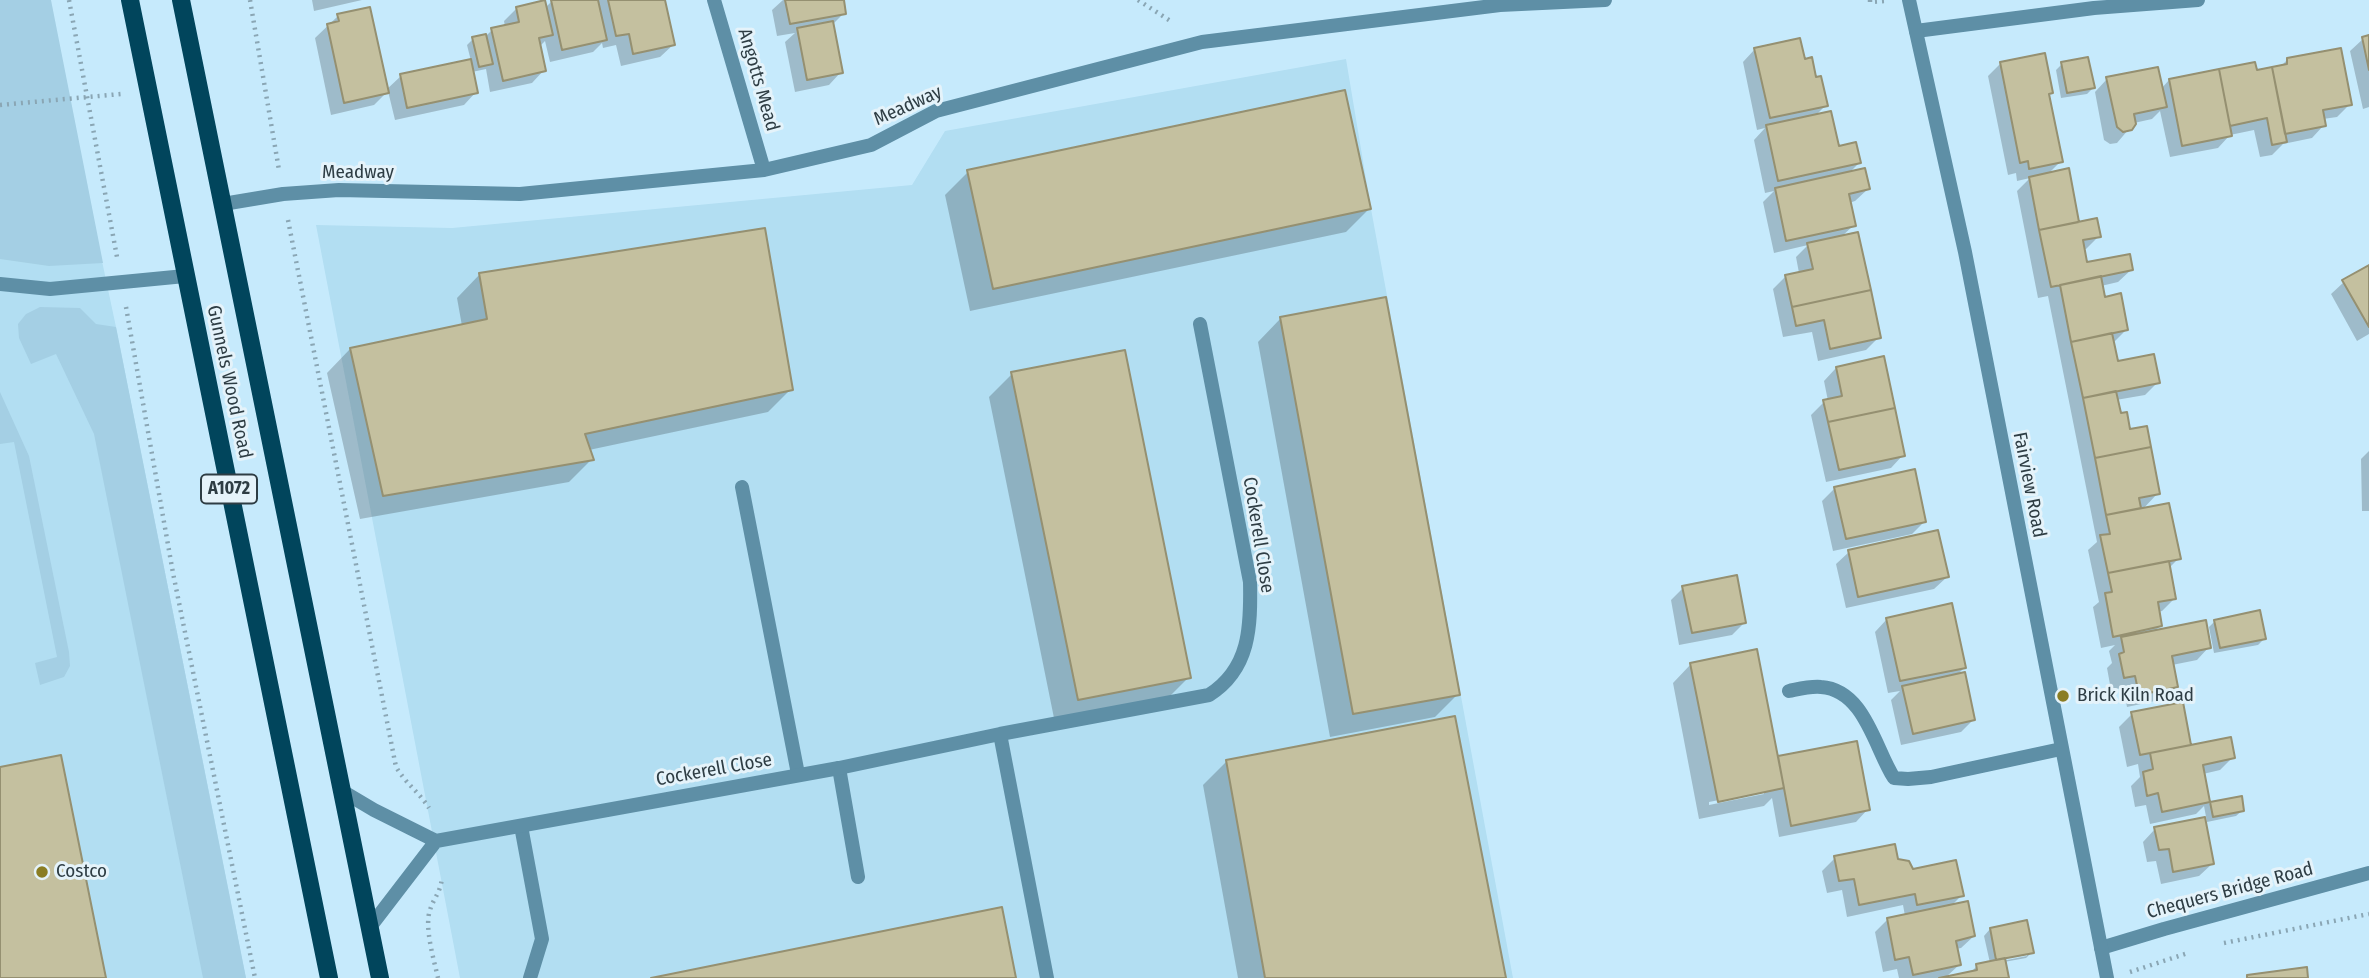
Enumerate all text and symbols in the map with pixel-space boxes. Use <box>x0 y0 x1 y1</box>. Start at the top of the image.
street label: Angotts Mead <box>732 26 784 134</box>
street label: Meadway <box>871 81 945 131</box>
street label: Meadway <box>322 162 394 184</box>
street label: Gunnels Wood Road <box>202 303 256 461</box>
street label: Fairview Road <box>2008 430 2050 540</box>
road number: A1072 <box>201 475 257 504</box>
street label: Cockerell Close <box>1238 475 1278 595</box>
place label: Brick Kiln Road <box>2077 685 2194 707</box>
marker: Brick Kiln Road <box>2055 688 2071 704</box>
street label: Cockerell Close <box>654 749 774 791</box>
street label: Chequers Bridge Road <box>2144 858 2316 924</box>
place label: Costco <box>56 861 107 883</box>
marker: Costco <box>34 864 50 880</box>

